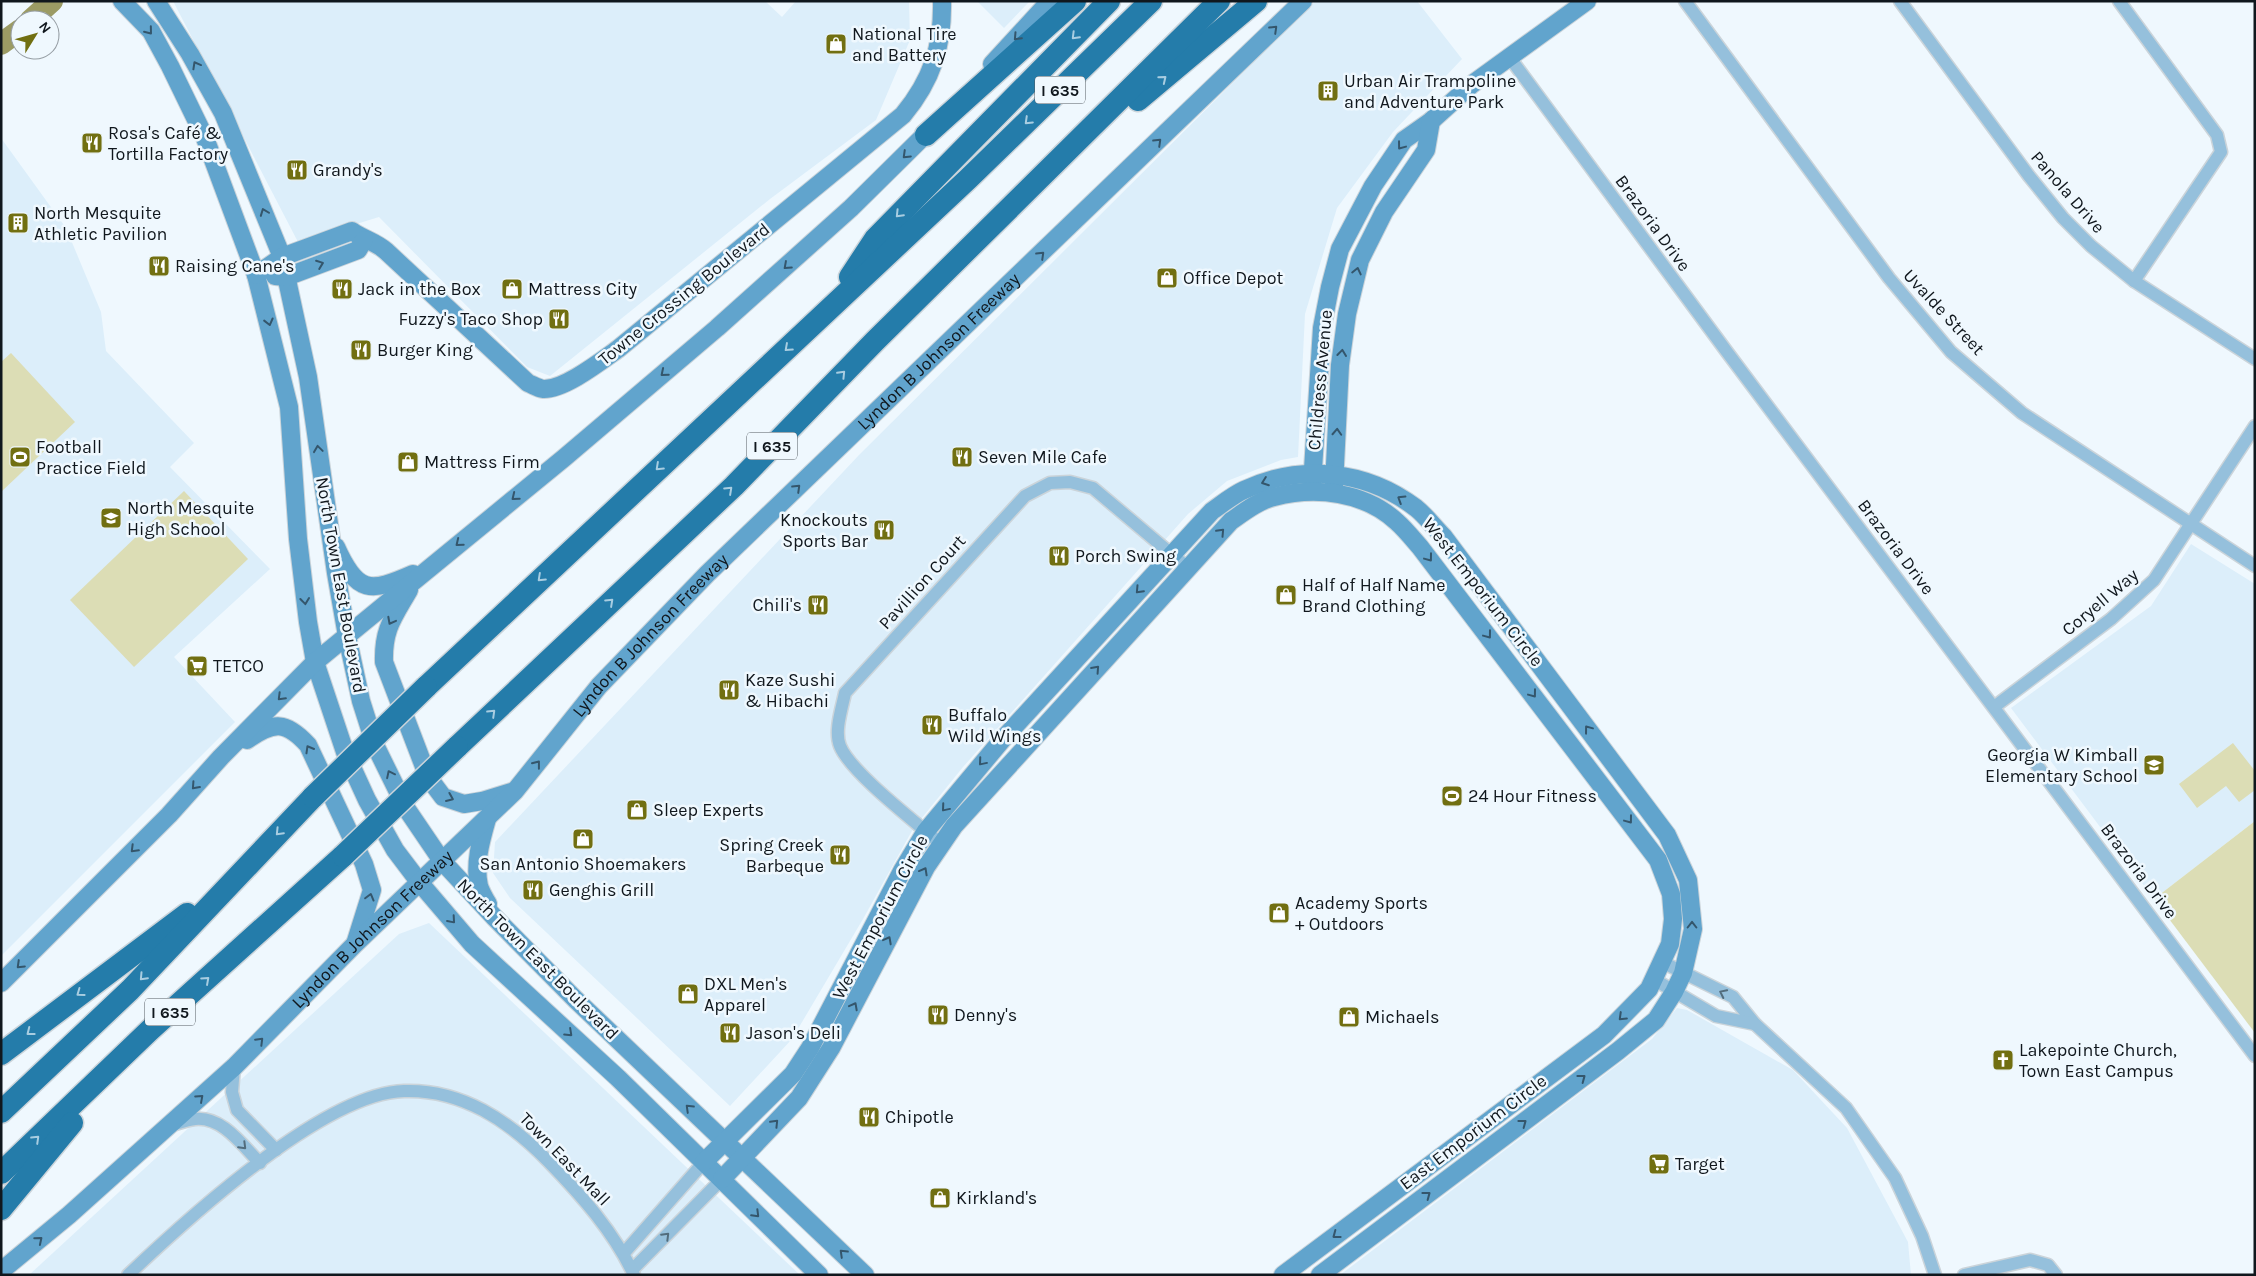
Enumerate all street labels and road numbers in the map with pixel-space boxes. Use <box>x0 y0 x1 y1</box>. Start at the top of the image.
road number: I 635 <box>1035 76 1085 104</box>
street label: Panola Drive <box>2026 146 2110 238</box>
street label: Brazoria Drive <box>1611 170 1695 276</box>
street label: Towne Crossing Boulevard <box>594 218 774 370</box>
street label: Uvalde Street <box>1899 265 1989 360</box>
street label: Lyndon B Johnson Freeway <box>853 268 1025 435</box>
street label: Childress Avenue <box>1303 309 1337 451</box>
road number: I 635 <box>747 432 797 460</box>
street label: North Town East Boulevard <box>311 475 371 695</box>
street label: Brazoria Drive <box>1853 495 1939 599</box>
street label: West Emporium Circle <box>1418 513 1548 671</box>
street label: Pavillion Court <box>874 530 970 634</box>
street label: Lyndon B Johnson Freeway <box>567 548 733 722</box>
street label: Coryell Way <box>2057 563 2143 640</box>
street label: Brazoria Drive <box>2096 819 2182 923</box>
street label: West Emporium Circle <box>827 831 933 1003</box>
street label: Lyndon B Johnson Freeway <box>287 845 458 1013</box>
street label: North Town East Boulevard <box>453 874 623 1044</box>
road number: I 635 <box>145 999 195 1026</box>
street label: East Emporium Circle <box>1395 1070 1551 1194</box>
street label: Town East Mall <box>515 1108 615 1210</box>

